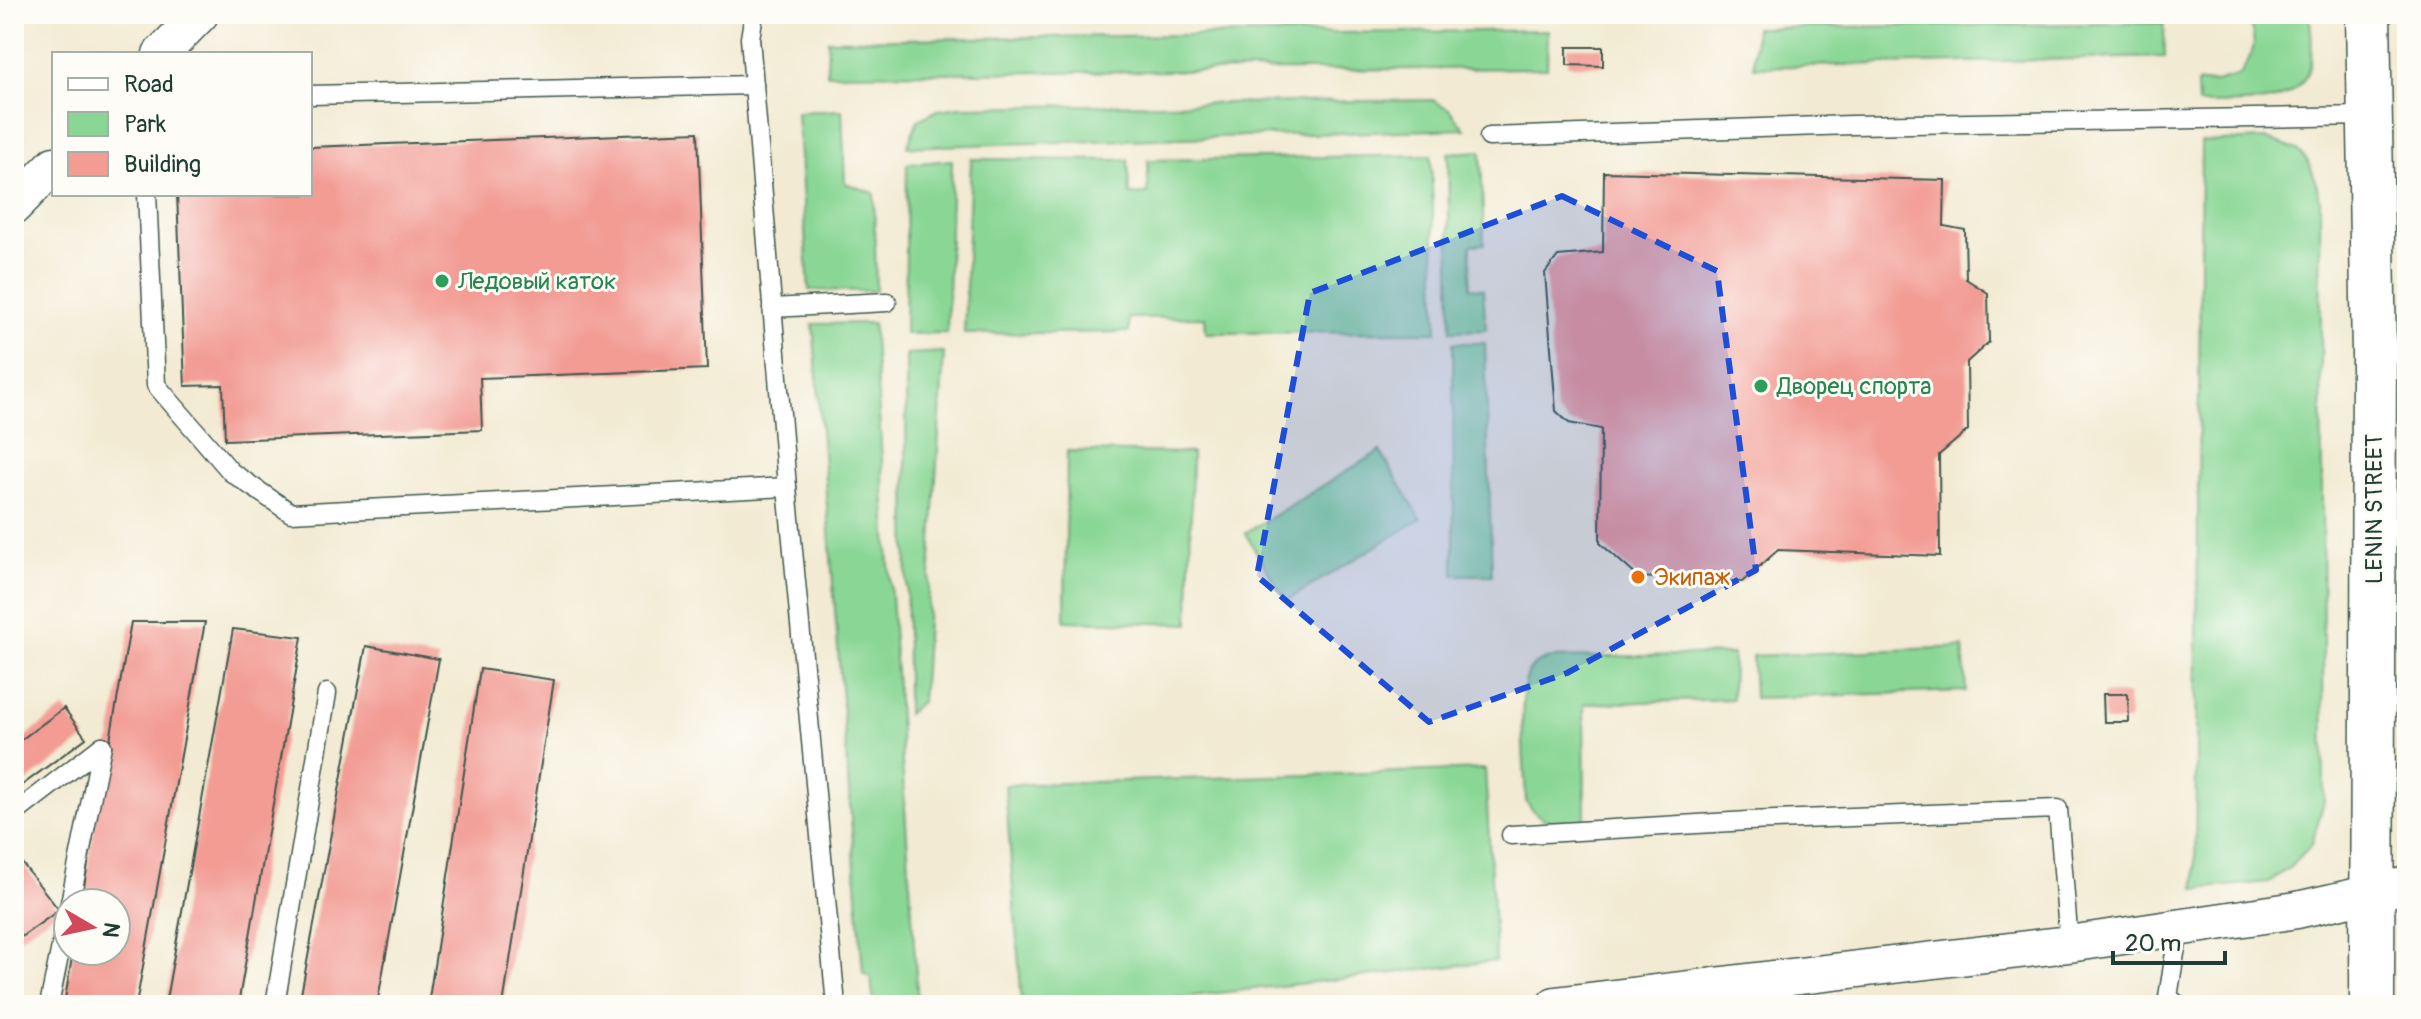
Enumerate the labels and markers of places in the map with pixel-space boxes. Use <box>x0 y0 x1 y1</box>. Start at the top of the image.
place label: Ледовый каток <box>457 267 616 296</box>
marker: Ледовый каток <box>433 272 451 290</box>
place label: Дворец спорта <box>1776 372 1931 401</box>
marker: Дворец спорта <box>1752 377 1770 395</box>
place label: Экипаж <box>1654 563 1731 592</box>
marker: Экипаж <box>1629 568 1647 586</box>

